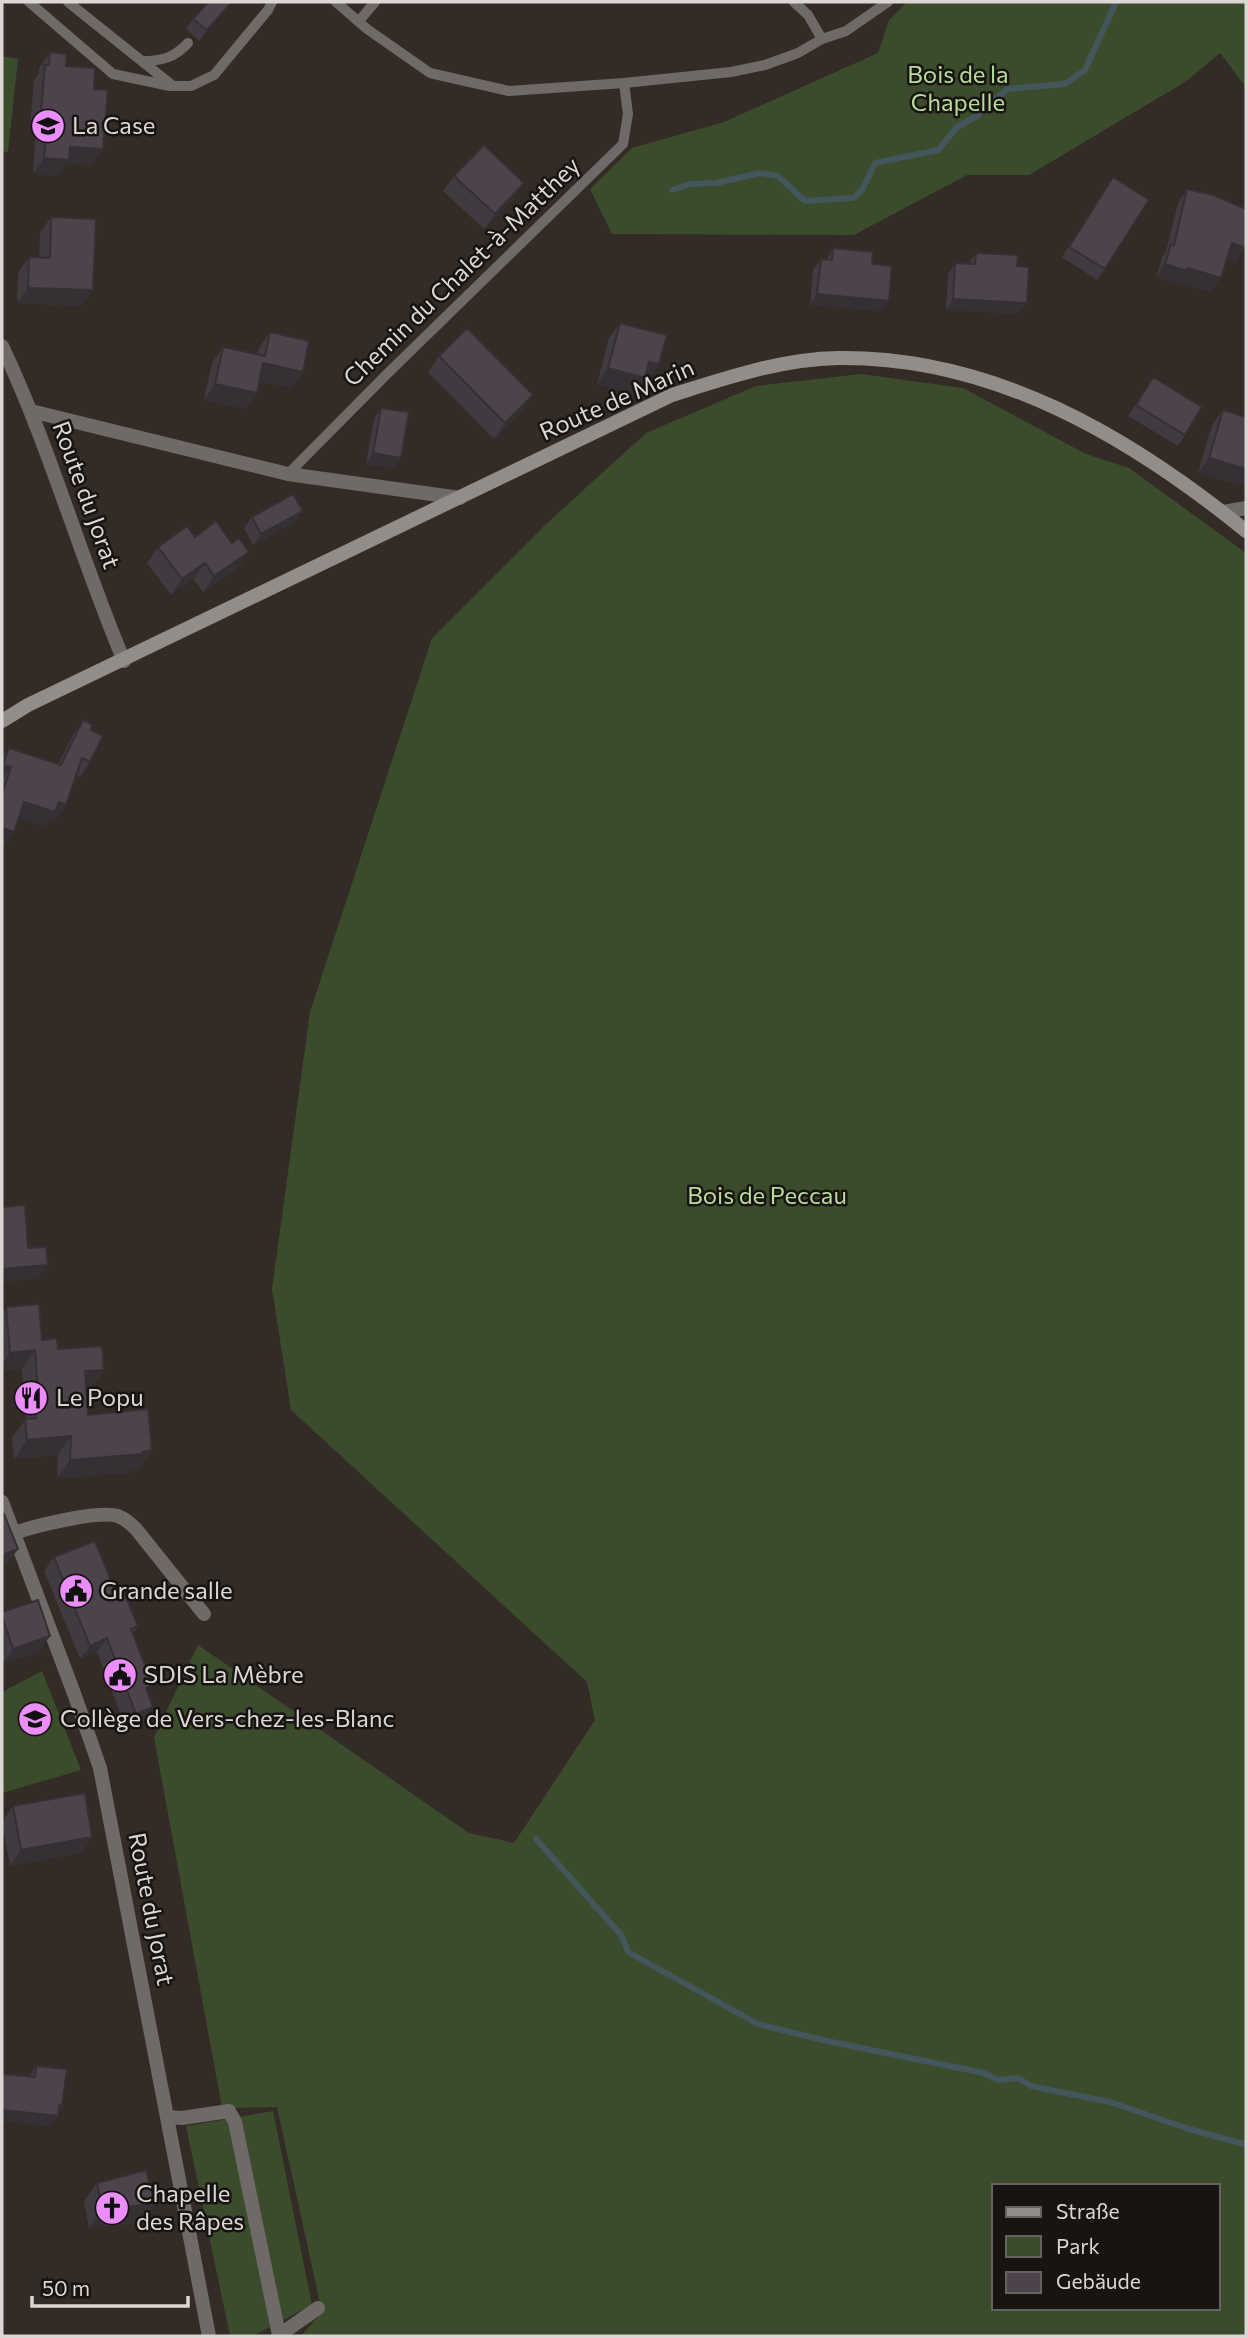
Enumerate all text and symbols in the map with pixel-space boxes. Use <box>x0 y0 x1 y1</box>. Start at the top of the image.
park label: Bois de la Chapelle <box>907 59 1009 116</box>
school or university icon: La Case <box>29 107 67 145</box>
place label: La Case <box>72 110 155 139</box>
street label: Chemin du Chalet-à-Matthey <box>337 150 585 392</box>
street label: Route de Marin <box>535 352 698 446</box>
street label: Route du Jorat <box>47 417 128 572</box>
park label: Bois de Peccau <box>687 1180 847 1209</box>
restaurant icon: Le Popu <box>12 1379 50 1417</box>
place label: Le Popu <box>56 1382 144 1411</box>
public building icon: Grande salle <box>57 1572 95 1610</box>
place label: Grande salle <box>100 1575 233 1604</box>
public building icon: SDIS La Mèbre <box>101 1656 139 1694</box>
place label: SDIS La Mèbre <box>144 1659 304 1688</box>
school or university icon: Collège de Vers-chez-les-Blanc <box>16 1700 54 1738</box>
place label: Collège de Vers-chez-les-Blanc <box>60 1703 394 1732</box>
street label: Route du Jorat <box>123 1830 182 1988</box>
place label: Chapelle des Râpes <box>136 2178 244 2235</box>
legend <box>992 2184 1220 2310</box>
church icon: Chapelle des Râpes <box>93 2189 131 2227</box>
text: Straße <box>1056 2198 1120 2223</box>
text: Park <box>1056 2233 1100 2258</box>
scale bar <box>32 2264 187 2308</box>
text: Gebäude <box>1056 2268 1141 2293</box>
text: 50 m <box>42 2275 90 2300</box>

